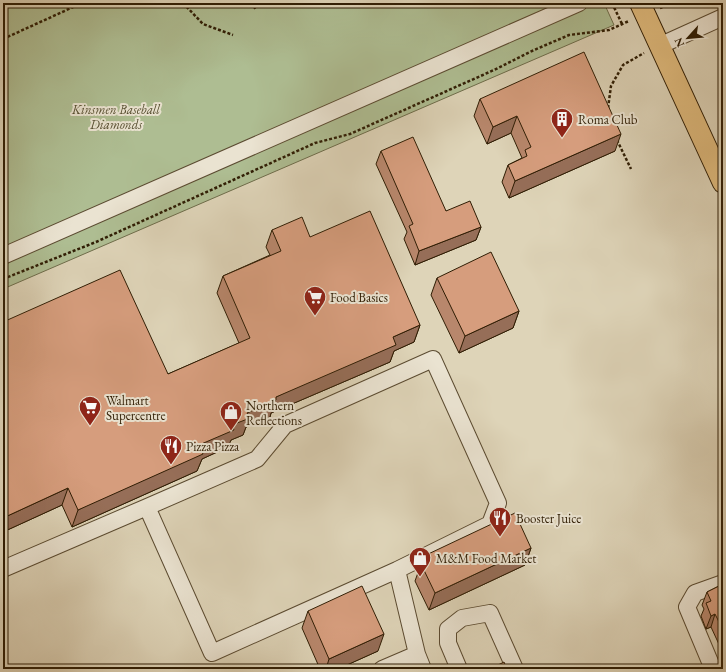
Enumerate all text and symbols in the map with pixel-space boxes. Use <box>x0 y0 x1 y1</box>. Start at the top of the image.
north arrow <box>668 18 708 58</box>
text: N <box>671 35 687 50</box>
park label: Kinsmen Baseball Diamonds <box>71 101 160 133</box>
building icon: Roma Club <box>549 106 575 139</box>
place label: Roma Club <box>578 111 638 128</box>
supermarket icon: Food Basics <box>302 284 328 317</box>
place label: Food Basics <box>330 289 388 306</box>
place label: Walmart Supercentre <box>106 392 166 424</box>
supermarket icon: Walmart Supercentre <box>77 394 103 427</box>
place label: Northern Reflections <box>246 397 302 429</box>
shop icon: Northern Reflections <box>218 399 244 432</box>
restaurant icon: Pizza Pizza <box>158 433 184 466</box>
place label: Pizza Pizza <box>186 438 240 455</box>
restaurant icon: Booster Juice <box>487 505 513 538</box>
place label: Booster Juice <box>516 510 581 527</box>
shop icon: M&M Food Market <box>407 545 433 578</box>
place label: M&M Food Market <box>436 550 536 567</box>

